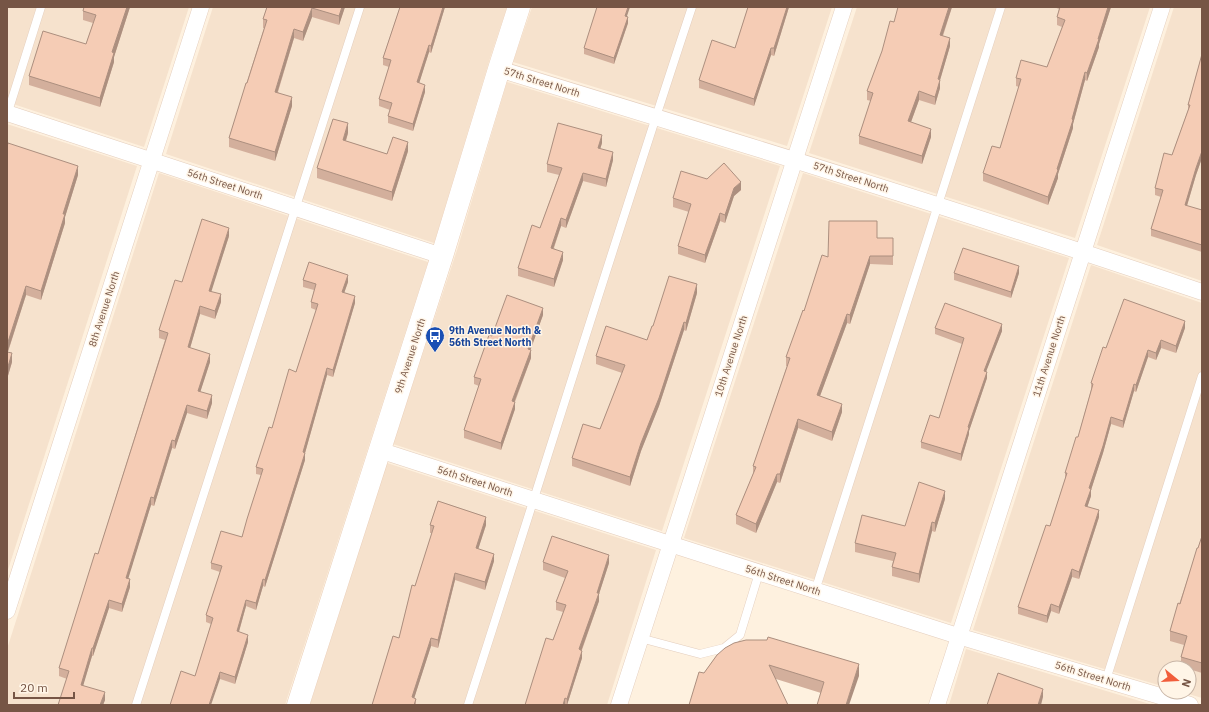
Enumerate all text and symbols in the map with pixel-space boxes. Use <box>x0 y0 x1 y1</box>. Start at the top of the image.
street label: 57th Street North <box>502 64 582 100</box>
street label: 57th Street North <box>811 159 891 195</box>
street label: 56th Street North <box>185 166 265 202</box>
street label: 8th Avenue North <box>86 269 122 349</box>
street label: 10th Avenue North <box>712 314 750 398</box>
street label: 11th Avenue North <box>1030 314 1068 398</box>
street label: 9th Avenue North <box>392 316 428 396</box>
place label: 9th Avenue North & 56th Street North <box>449 324 542 349</box>
bus stop icon: 9th Avenue North & 56th Street North <box>424 325 446 353</box>
street label: 56th Street North <box>435 463 515 499</box>
street label: 56th Street North <box>743 562 823 598</box>
street label: 56th Street North <box>1053 658 1133 694</box>
north arrow <box>1157 660 1197 700</box>
scale bar <box>14 674 74 700</box>
text: N <box>1179 677 1194 689</box>
text: 20 m <box>20 680 48 695</box>

